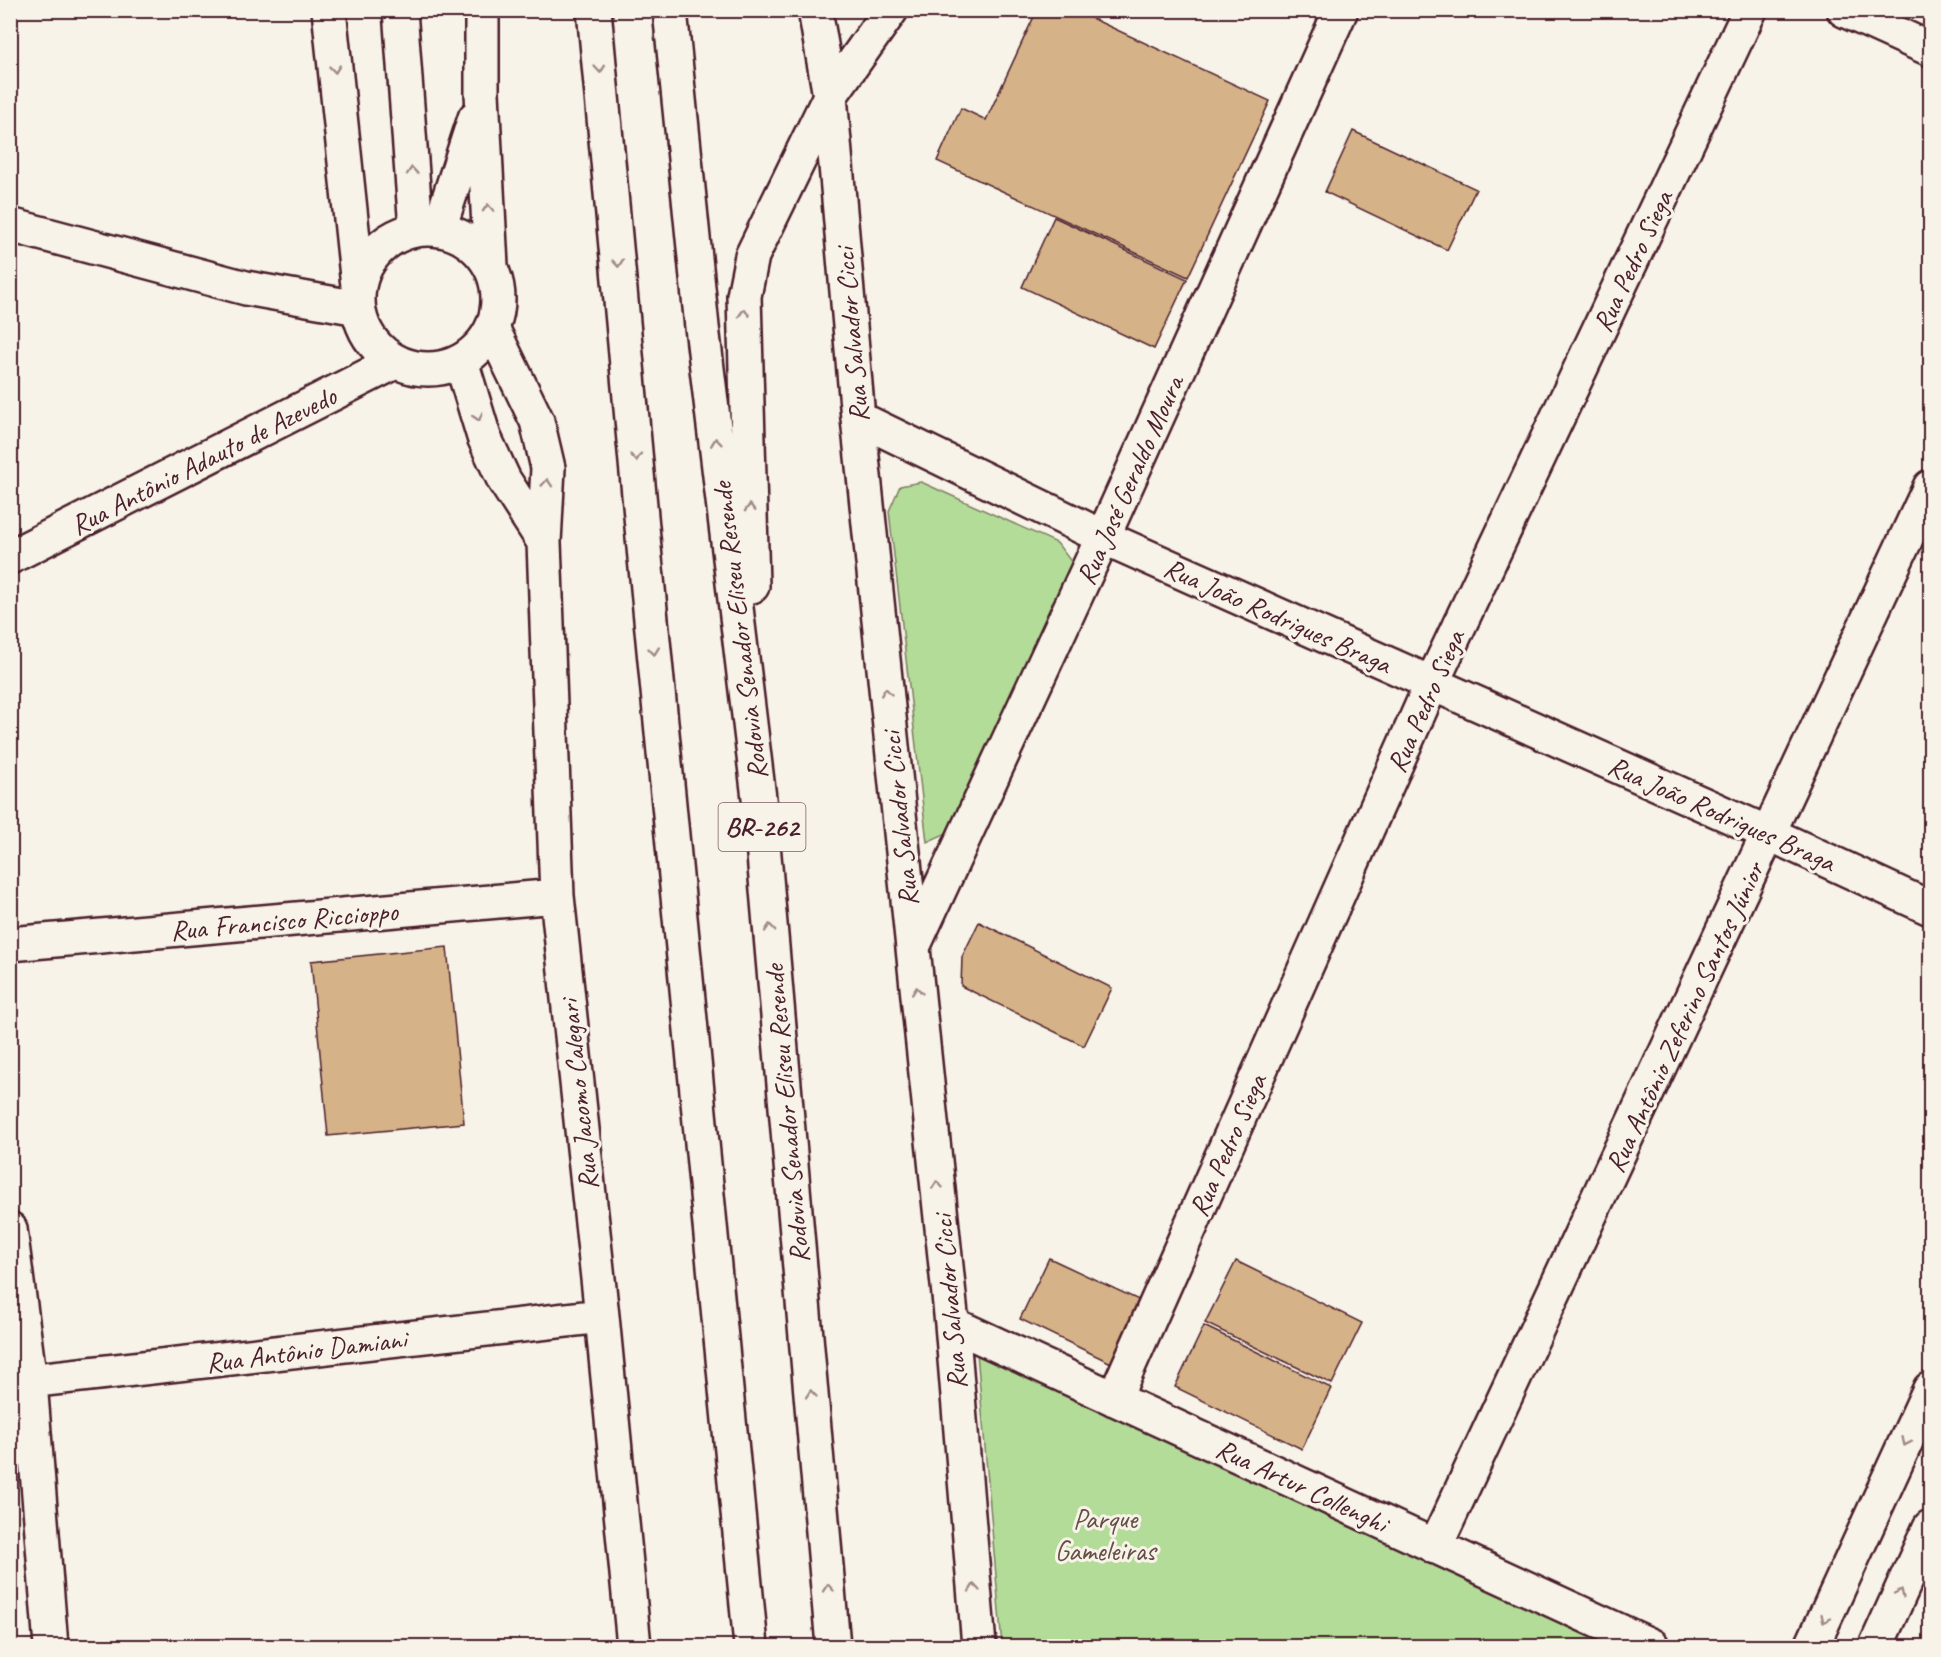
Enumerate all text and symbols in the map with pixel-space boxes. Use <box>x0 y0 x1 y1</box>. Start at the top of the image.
one-way arrow <box>328 64 341 73</box>
one-way arrow <box>593 64 606 73</box>
one-way arrow <box>406 166 419 175</box>
street label: Rua Pedro Siega <box>1584 183 1681 337</box>
one-way arrow <box>482 203 495 212</box>
street label: Rua Salvador Cicci <box>826 242 877 424</box>
one-way arrow <box>611 258 624 267</box>
one-way arrow <box>738 309 750 318</box>
street label: Rua José Geraldo Moura <box>1068 368 1192 590</box>
street label: Rua Antônio Adauto de Azevedo <box>65 377 344 543</box>
one-way arrow <box>471 411 483 422</box>
one-way arrow <box>710 437 722 446</box>
one-way arrow <box>629 453 642 462</box>
street label: Rodovia Senador Eliseu Resende <box>704 478 775 782</box>
one-way arrow <box>541 479 554 488</box>
one-way arrow <box>744 504 756 513</box>
street label: Rua João Rodrigues Braga <box>1159 550 1398 682</box>
street label: Rua Pedro Siega <box>1379 623 1473 778</box>
one-way arrow <box>647 647 660 656</box>
one-way arrow <box>880 688 893 697</box>
street label: Rua Salvador Cicci <box>873 726 926 908</box>
street label: Rua João Rodrigues Braga <box>1603 748 1842 880</box>
road number: BR-262 <box>718 803 806 851</box>
street label: Rua Antônio Zeferino Santos Júnior <box>1597 855 1773 1178</box>
street label: Rua Francisco Riccioppo <box>169 893 401 948</box>
one-way arrow <box>764 923 777 932</box>
street label: Rodovia Senador Eliseu Resende <box>756 961 817 1265</box>
one-way arrow <box>911 986 924 995</box>
street label: Rua Jacomo Calegari <box>551 994 606 1192</box>
street label: Rua Pedro Siega <box>1181 1067 1275 1222</box>
one-way arrow <box>931 1180 944 1189</box>
street label: Rua Salvador Cicci <box>924 1209 975 1391</box>
street label: Rua Antônio Damiani <box>204 1320 412 1380</box>
one-way arrow <box>805 1389 818 1398</box>
street label: Rua Artur Collenghi <box>1211 1430 1396 1542</box>
one-way arrow <box>1901 1436 1913 1447</box>
park label: Parque Gameleiras <box>1055 1501 1158 1568</box>
one-way arrow <box>822 1584 835 1593</box>
one-way arrow <box>968 1584 981 1593</box>
one-way arrow <box>1893 1589 1905 1600</box>
one-way arrow <box>1820 1613 1832 1624</box>

